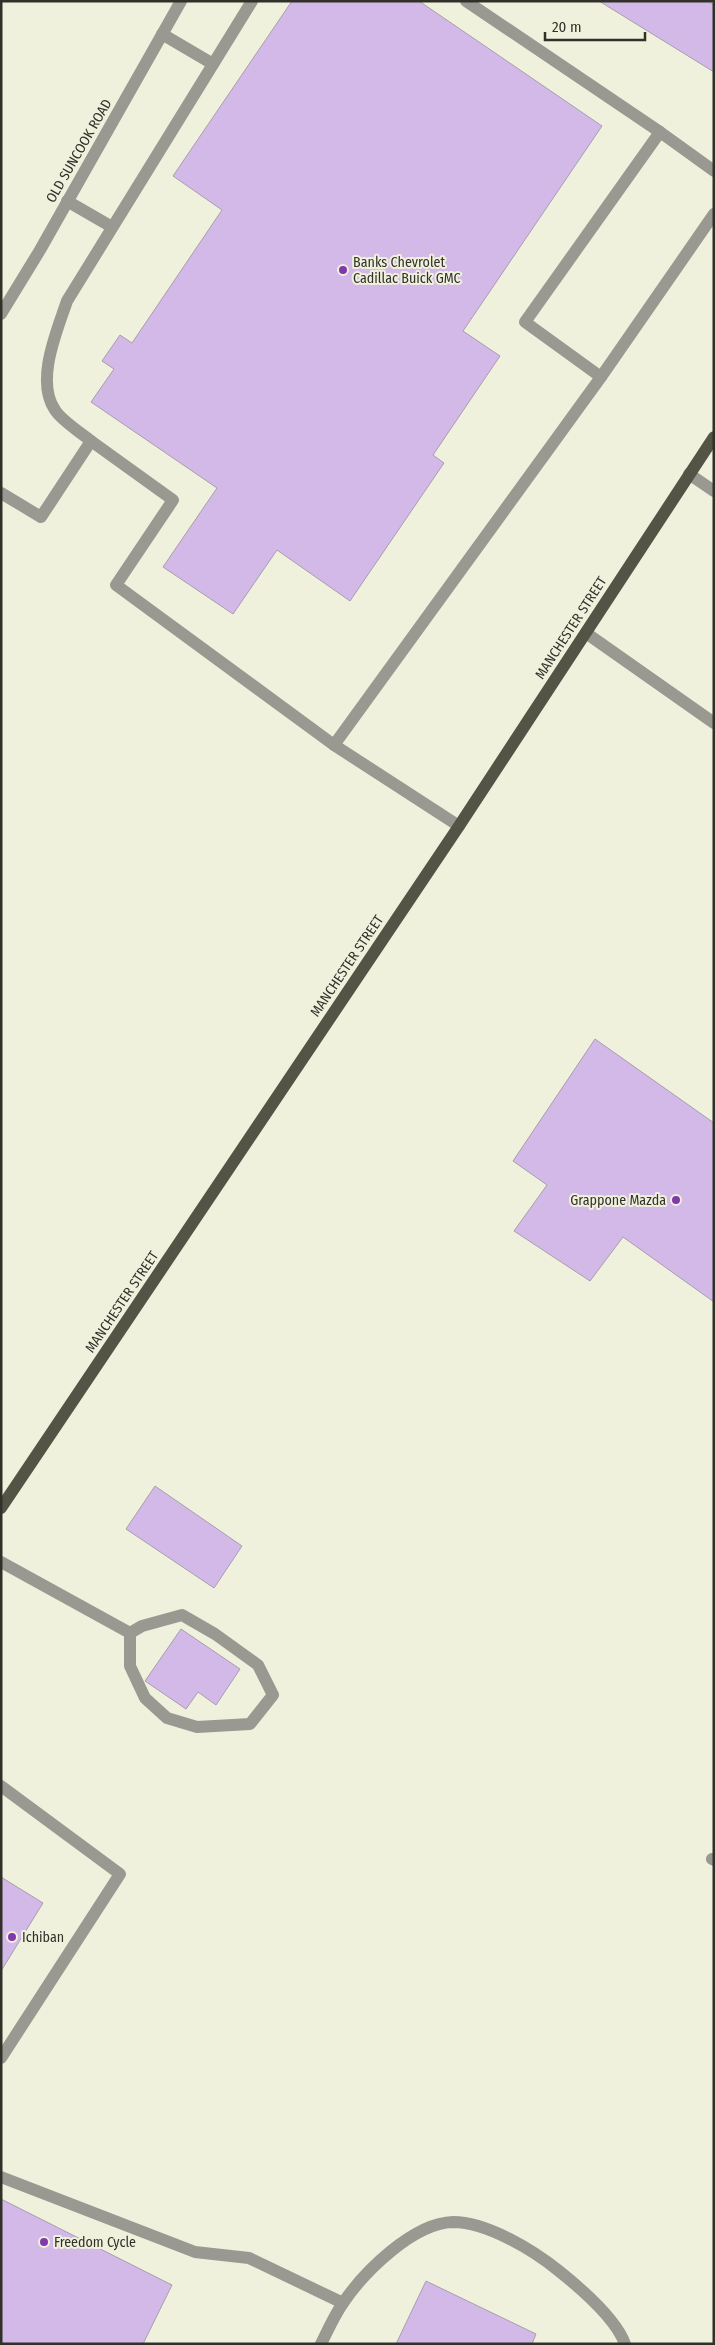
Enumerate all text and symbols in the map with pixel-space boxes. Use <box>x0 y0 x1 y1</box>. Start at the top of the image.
scale bar <box>545 10 645 42</box>
text: 20 m <box>552 18 582 36</box>
street label: OLD SUNCOOK ROAD <box>42 96 116 206</box>
place label: Banks Chevrolet Cadillac Buick GMC <box>353 254 461 287</box>
marker: Banks Chevrolet Cadillac Buick GMC <box>337 264 349 276</box>
street label: MANCHESTER STREET <box>532 573 611 682</box>
street label: MANCHESTER STREET <box>307 912 388 1020</box>
place label: Grappone Mazda <box>570 1192 666 1209</box>
marker: Grappone Mazda <box>670 1194 682 1206</box>
street label: MANCHESTER STREET <box>82 1248 163 1356</box>
place label: Ichiban <box>22 1929 64 1946</box>
marker: Ichiban <box>6 1931 18 1943</box>
place label: Freedom Cycle <box>54 2234 136 2251</box>
marker: Freedom Cycle <box>38 2236 50 2248</box>

